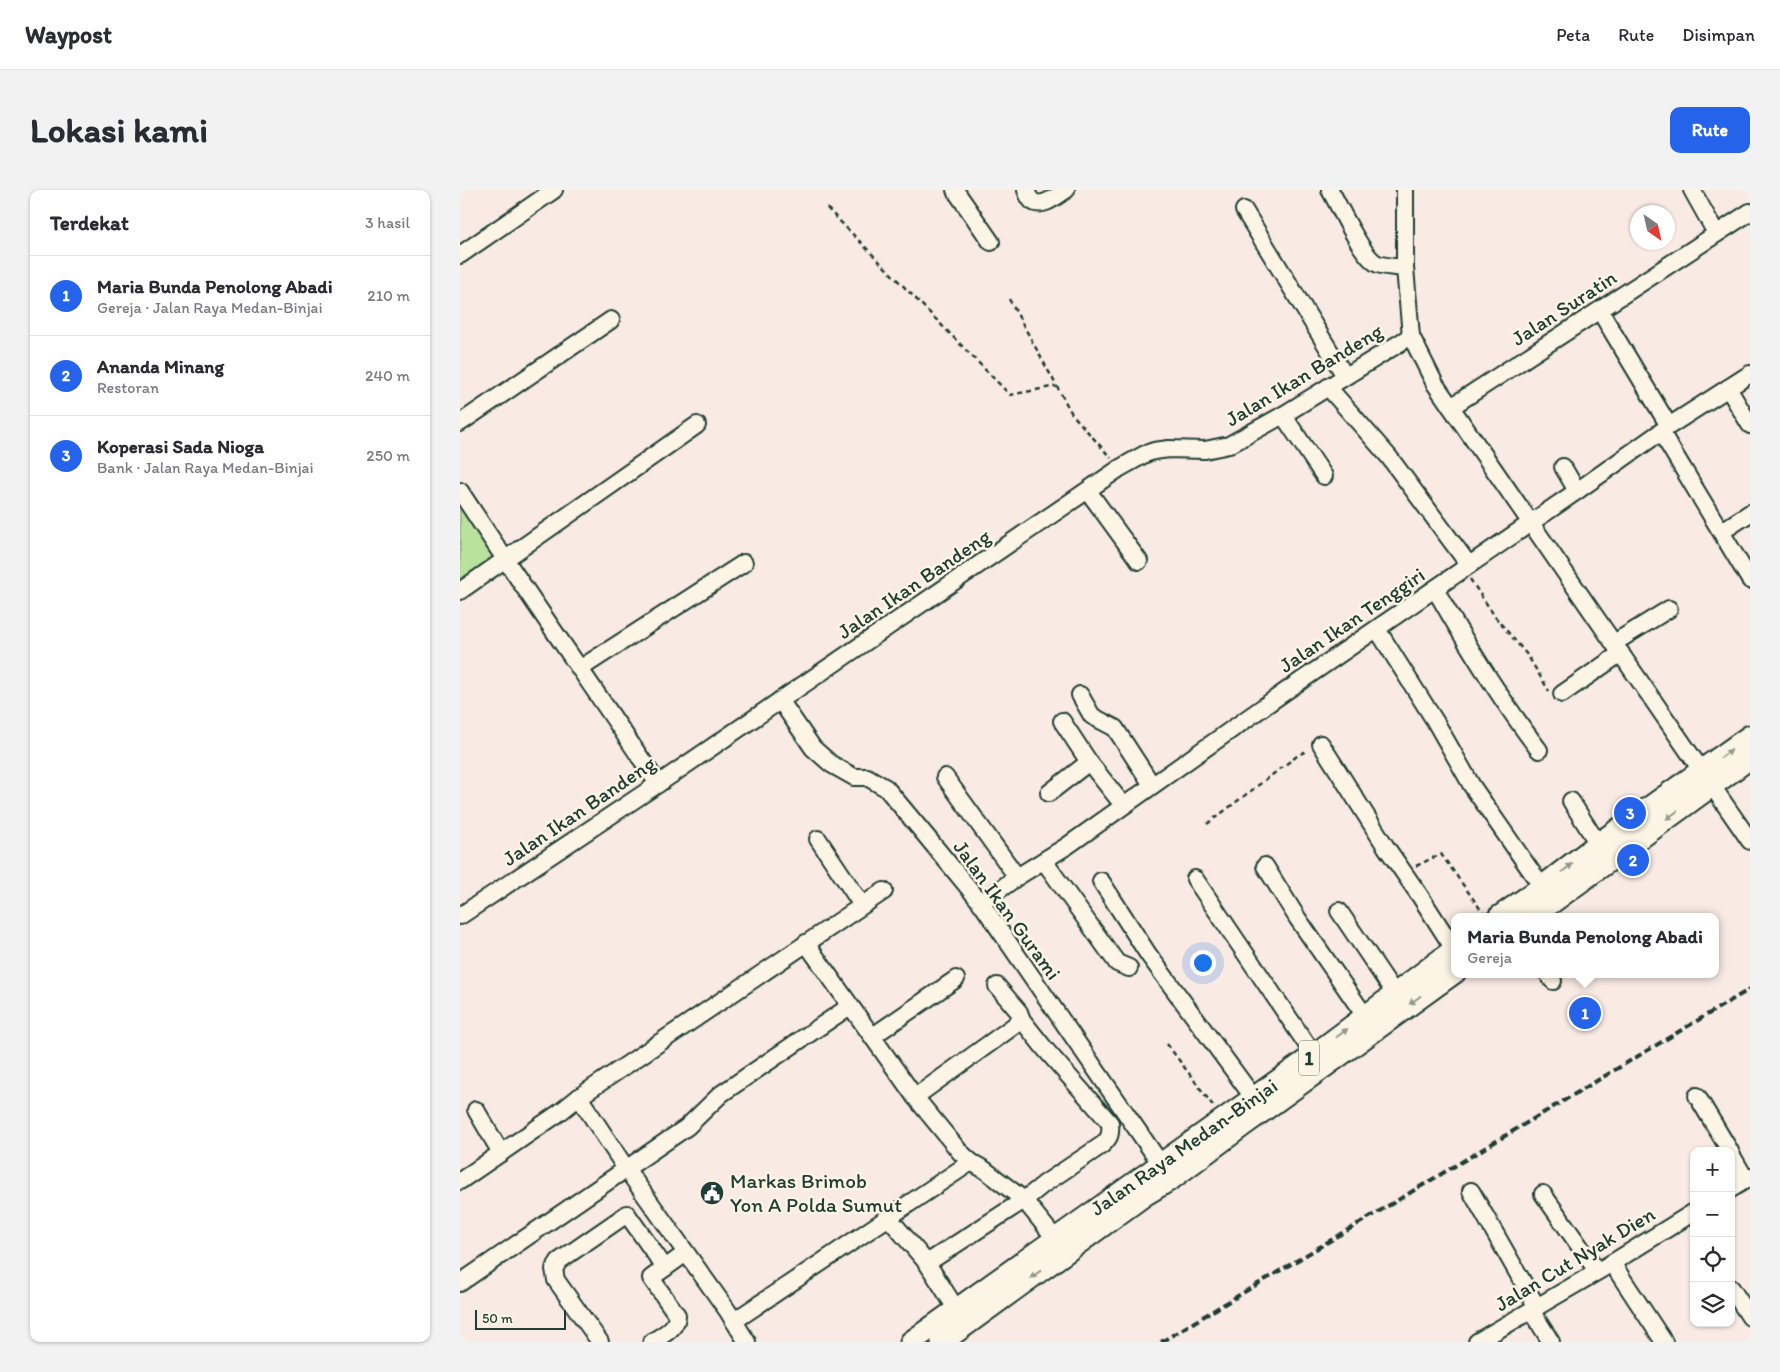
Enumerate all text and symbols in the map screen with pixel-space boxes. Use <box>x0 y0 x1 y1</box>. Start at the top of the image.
text: Waypost <box>25 20 112 49</box>
text: Peta <box>1556 24 1590 46</box>
text: Rute <box>1618 24 1654 46</box>
text: Disimpan <box>1682 24 1755 46</box>
button: Rute <box>1670 107 1750 153</box>
text: Lokasi kami <box>30 109 208 151</box>
north arrow <box>1630 205 1675 250</box>
text: Terdekat <box>50 210 129 235</box>
text: 3 hasil <box>365 213 410 232</box>
street label: Jalan Suratin <box>1507 264 1621 351</box>
text: Maria Bunda Penolong Abadi <box>97 275 333 298</box>
text: 1 <box>62 286 70 305</box>
text: 210 m <box>367 286 410 305</box>
text: Gereja · Jalan Raya Medan-Binjai <box>97 298 323 317</box>
street label: Jalan Ikan Bandeng <box>1221 318 1387 431</box>
text: Ananda Minang <box>97 355 224 378</box>
text: 2 <box>62 366 70 385</box>
text: 240 m <box>365 366 410 385</box>
text: Restoran <box>97 378 159 397</box>
text: Koperasi Sada Nioga <box>97 435 264 458</box>
text: 3 <box>62 446 70 465</box>
text: 250 m <box>366 446 410 465</box>
text: Bank · Jalan Raya Medan-Binjai <box>97 458 314 477</box>
street label: Jalan Ikan Bandeng <box>833 523 995 644</box>
street label: Jalan Ikan Tenggiri <box>1274 562 1429 678</box>
one-way arrow <box>1719 749 1733 759</box>
street label: Jalan Ikan Bandeng <box>498 750 660 871</box>
pin: 3 <box>1614 794 1646 832</box>
one-way arrow <box>1665 810 1679 820</box>
street label: Jalan Ikan Gurami <box>948 835 1066 984</box>
pin: 2 <box>1617 841 1649 879</box>
one-way arrow <box>1560 862 1573 873</box>
popup <box>1451 913 1719 978</box>
text: Maria Bunda Penolong Abadi <box>1467 925 1703 948</box>
text: Gereja <box>1467 948 1512 967</box>
your location <box>1190 950 1216 976</box>
pin: 1 <box>1569 994 1601 1032</box>
one-way arrow <box>1409 995 1422 1005</box>
one-way arrow <box>1335 1028 1349 1038</box>
road number: 1 <box>1299 1040 1319 1076</box>
street label: Jalan Raya Medan-Binjai <box>1085 1073 1282 1221</box>
map controls <box>1690 1147 1735 1327</box>
button: + <box>1690 1147 1735 1192</box>
place label: Markas Brimob Yon A Polda Sumut <box>730 1168 902 1217</box>
public building icon: Markas Brimob Yon A Polda Sumut <box>699 1180 725 1206</box>
button: − <box>1690 1192 1735 1237</box>
street label: Jalan Cut Nyak Dien <box>1490 1201 1659 1316</box>
button: locate <box>1690 1237 1735 1282</box>
one-way arrow <box>1029 1269 1043 1279</box>
button: layers <box>1690 1282 1735 1327</box>
scale bar <box>475 1307 566 1330</box>
text: 50 m <box>482 1310 513 1327</box>

